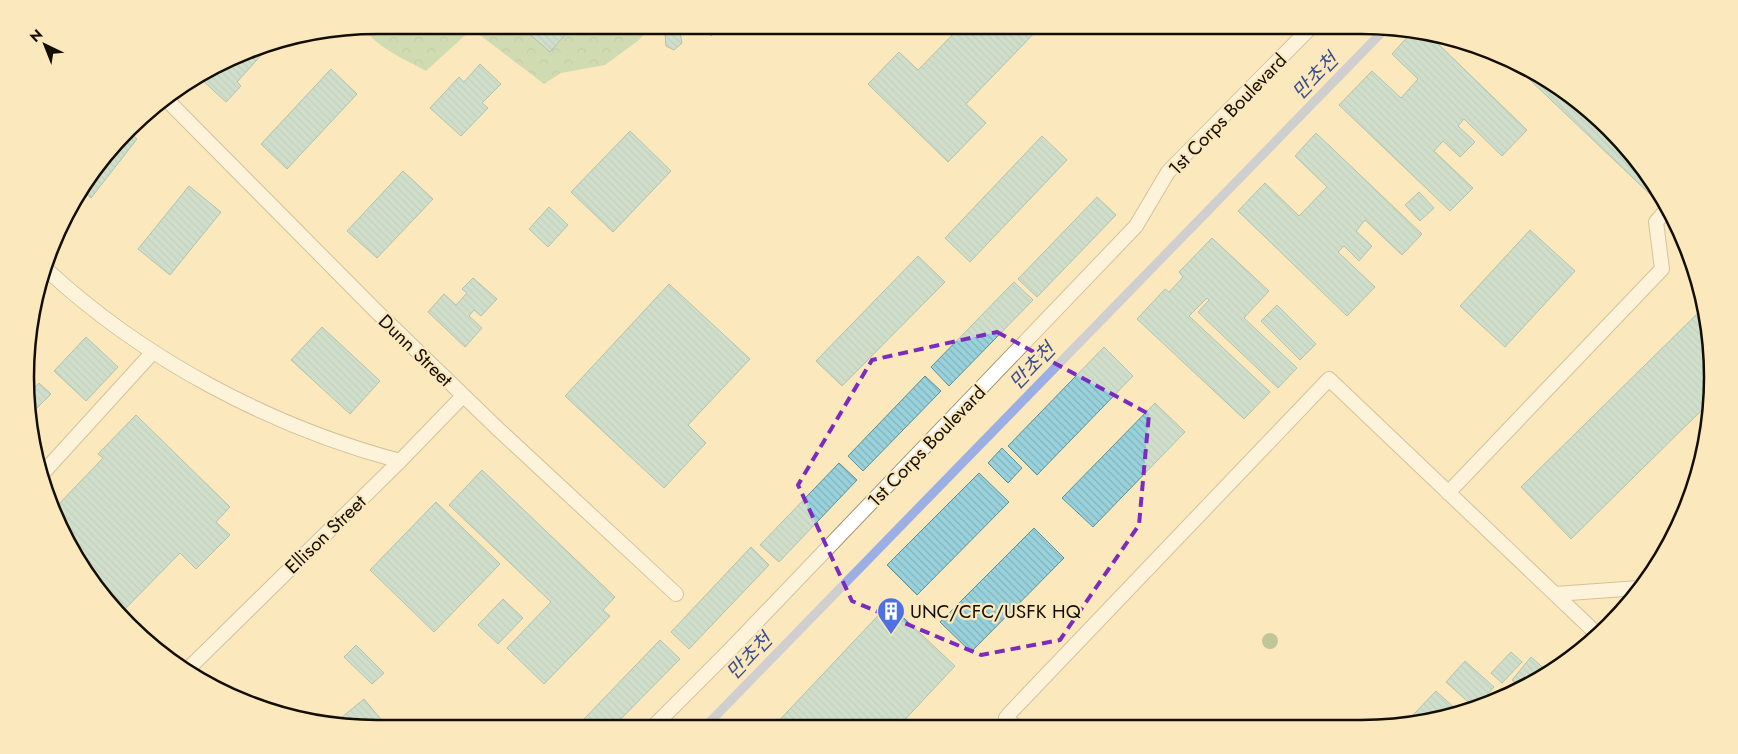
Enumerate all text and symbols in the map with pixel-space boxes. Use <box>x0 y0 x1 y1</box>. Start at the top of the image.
north arrow <box>20 20 70 70</box>
text: N <box>25 24 47 47</box>
water label: 만초천 <box>1286 45 1347 106</box>
street label: 1st Corps Boulevard <box>1162 47 1293 181</box>
street label: Dunn Street <box>373 308 459 393</box>
water label: 만초천 <box>1003 335 1064 396</box>
street label: 1st Corps Boulevard <box>861 379 992 513</box>
street label: Ellison Street <box>279 489 372 580</box>
building icon: UNC/CFC/USFK HQ <box>876 596 906 635</box>
place label: UNC/CFC/USFK HQ <box>910 598 1081 625</box>
water label: 만초천 <box>720 625 781 686</box>

